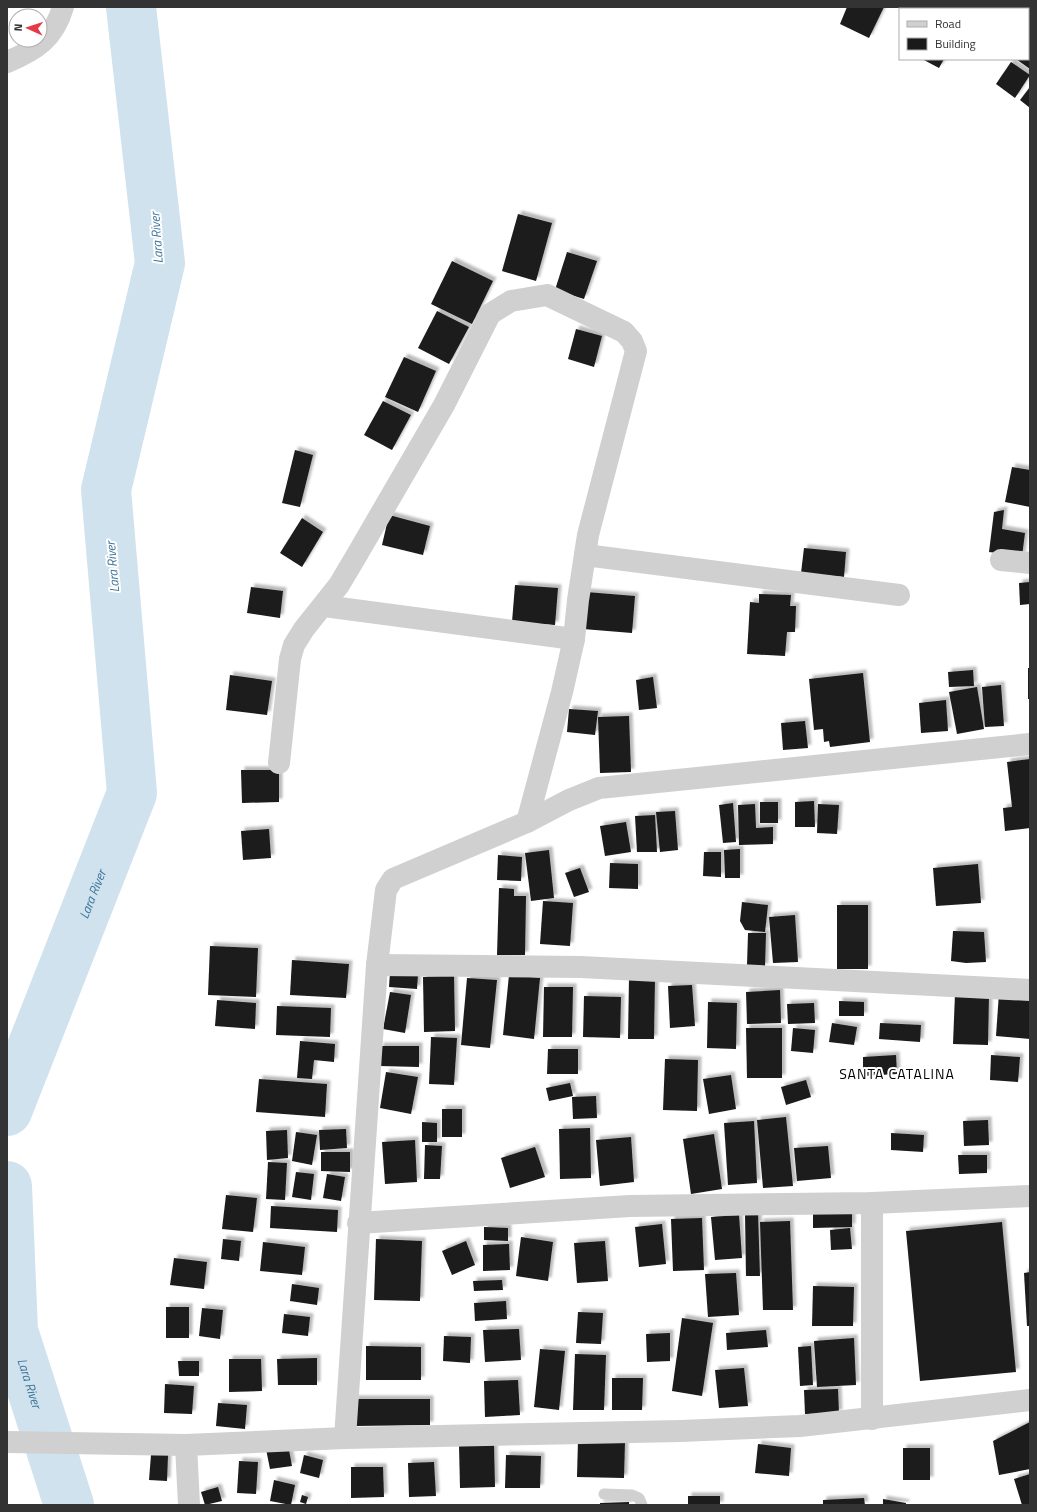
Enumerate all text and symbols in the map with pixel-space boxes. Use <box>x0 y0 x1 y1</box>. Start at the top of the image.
north arrow <box>8 8 48 48</box>
legend <box>899 8 1029 60</box>
text: Road <box>935 14 961 33</box>
text: N <box>10 23 26 32</box>
text: Building <box>935 34 976 53</box>
water label: Lara River <box>144 210 168 264</box>
water label: Lara River <box>100 539 124 593</box>
water label: Lara River <box>74 865 112 922</box>
district label: SANTA CATALINA <box>839 1063 955 1084</box>
water label: Lara River <box>12 1356 48 1412</box>

